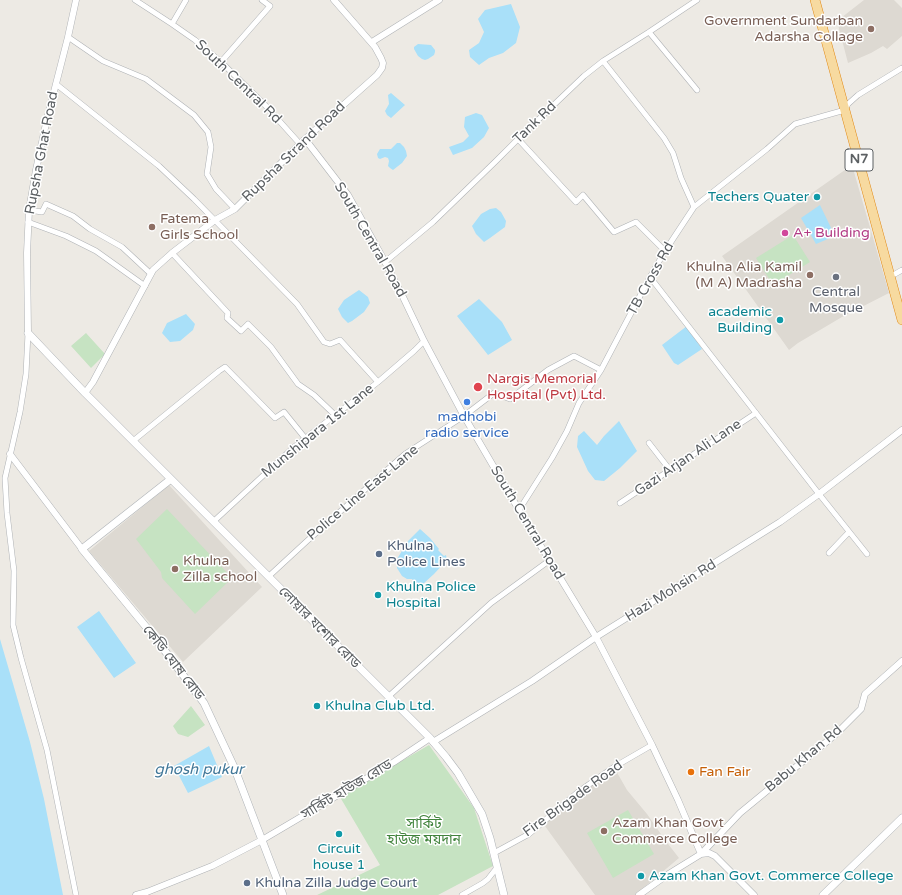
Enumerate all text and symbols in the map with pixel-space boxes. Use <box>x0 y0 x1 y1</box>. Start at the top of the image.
place label: Government Sundarban Adarsha Collage <box>704 13 863 46</box>
marker: Government Sundarban Adarsha Collage <box>866 24 876 34</box>
street label: South Central Rd <box>191 37 285 127</box>
street label: Rupsha Ghat Road <box>22 90 62 216</box>
street label: Rupsha Strand Road <box>239 98 349 206</box>
street label: Tank Rd <box>510 98 560 148</box>
road number: N7 <box>845 149 873 171</box>
street label: South Central Road <box>330 180 410 300</box>
place label: Techers Quater <box>708 189 809 205</box>
marker: Techers Quater <box>812 192 822 202</box>
place label: Fatema Girls School <box>160 211 238 244</box>
marker: Fatema Girls School <box>147 222 157 232</box>
place label: A+ Building <box>793 225 870 241</box>
marker: A+ Building <box>780 228 790 238</box>
street label: TB Cross Rd <box>624 239 678 319</box>
place label: Khulna Alia Kamil (M A) Madrasha <box>686 259 802 292</box>
marker: Khulna Alia Kamil (M A) Madrasha <box>805 270 815 280</box>
marker: Central Mosque <box>831 272 841 282</box>
place label: Central Mosque <box>809 284 863 316</box>
place label: academic Building <box>708 304 772 336</box>
marker: academic Building <box>775 315 785 325</box>
place label: Nargis Memorial Hospital (Pvt) Ltd. <box>487 371 606 404</box>
street label: Munshipara 1st Lane <box>258 381 378 481</box>
marker: Nargis Memorial Hospital (Pvt) Ltd. <box>472 381 484 393</box>
marker: madhobi radio service <box>462 397 472 407</box>
place label: madhobi radio service <box>425 409 509 442</box>
street label: Gazi Arjan Ali Lane <box>631 416 745 500</box>
street label: Police Line East Lane <box>304 442 422 544</box>
street label: South Central Road <box>486 463 568 583</box>
place label: Khulna Police Lines <box>387 538 465 570</box>
marker: Khulna Police Lines <box>374 549 384 559</box>
place label: Khulna Zilla school <box>183 553 257 586</box>
street label: Hazi Mohsin Rd <box>622 556 720 626</box>
marker: Khulna Zilla school <box>170 564 180 574</box>
place label: Khulna Police Hospital <box>386 579 476 612</box>
street label: লোয়ার যশোর রোড <box>274 583 364 673</box>
marker: Khulna Police Hospital <box>373 590 383 600</box>
street label: কেডি ঘোষ রোড <box>138 622 208 704</box>
place label: Khulna Club Ltd. <box>325 698 435 714</box>
marker: Khulna Club Ltd. <box>312 701 322 711</box>
street label: Babu Khan Rd <box>762 722 846 796</box>
street label: সার্কিট হাউজ রোড <box>299 756 395 824</box>
street label: Fire Brigade Road <box>520 757 626 841</box>
water label: ghosh pukur <box>154 761 244 779</box>
place label: Fan Fair <box>699 764 751 780</box>
marker: Fan Fair <box>686 767 696 777</box>
place label: Azam Khan Govt Commerce College <box>612 815 737 848</box>
park label: সার্কিট হাউজ ময়দান <box>387 816 461 848</box>
marker: Azam Khan Govt Commerce College <box>599 826 609 836</box>
marker: Circuit house 1 <box>334 829 344 839</box>
place label: Circuit house 1 <box>313 841 365 874</box>
place label: Azam Khan Govt. Commerce College <box>649 868 894 884</box>
marker: Azam Khan Govt. Commerce College <box>636 871 646 881</box>
place label: Khulna Zilla Judge Court <box>255 875 417 891</box>
marker: Khulna Zilla Judge Court <box>242 878 252 888</box>

